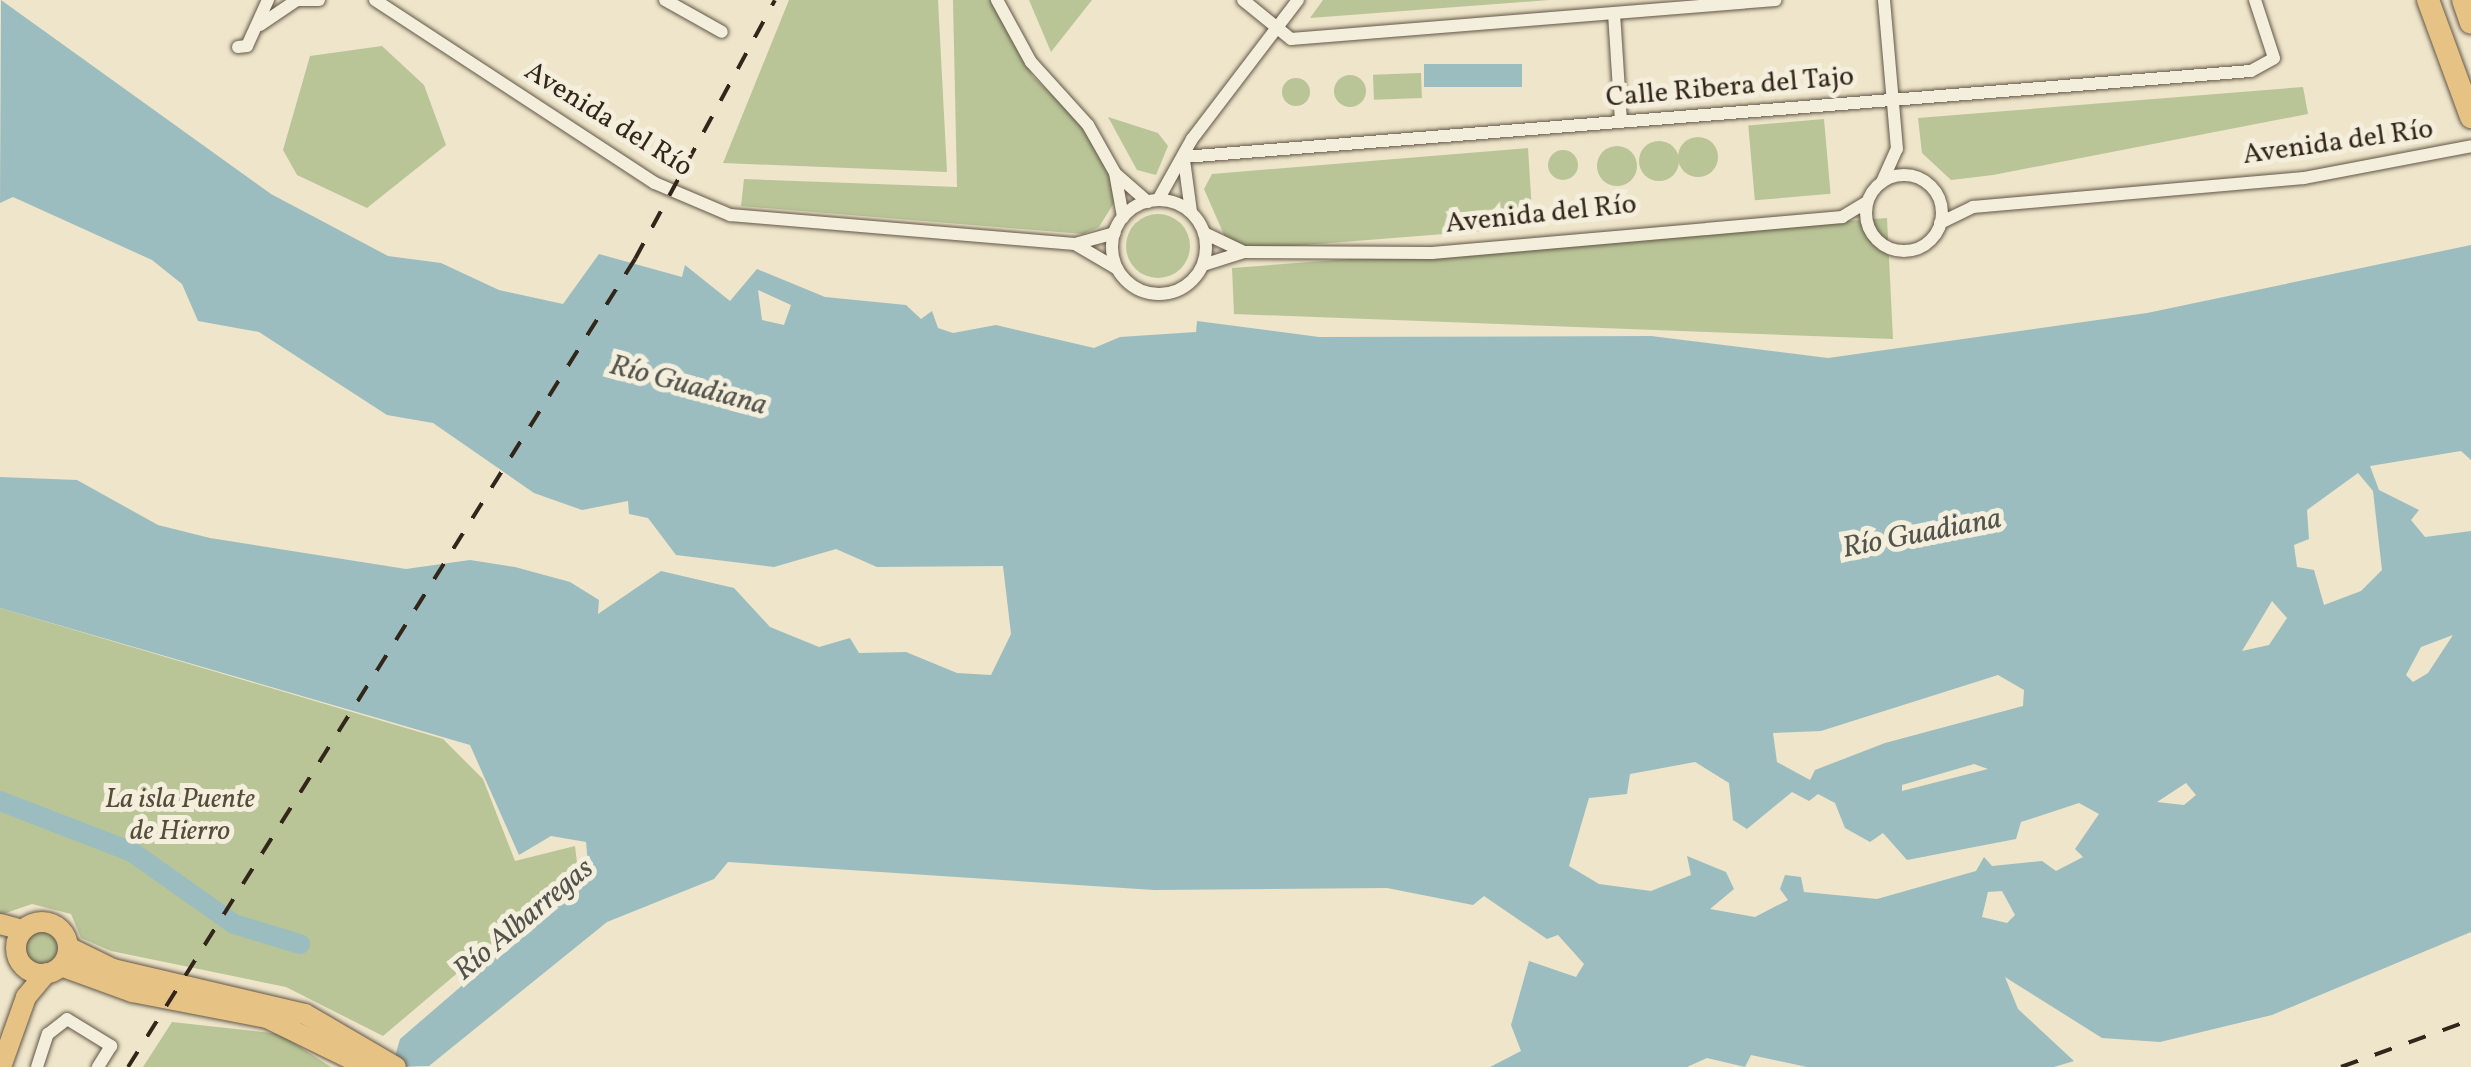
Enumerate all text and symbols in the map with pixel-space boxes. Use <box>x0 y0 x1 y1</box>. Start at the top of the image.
street label: Avenida del Río <box>518 55 698 185</box>
street label: Calle Ribera del Tajo <box>1604 60 1856 116</box>
street label: Avenida del Río <box>2241 113 2435 173</box>
street label: Avenida del Río <box>1444 188 1638 242</box>
water label: Río Guadiana <box>605 348 771 424</box>
water label: Río Guadiana <box>1839 501 2005 567</box>
park label: La isla Puente de Hierro <box>105 783 255 849</box>
water label: Río Albarregas <box>447 851 601 989</box>

